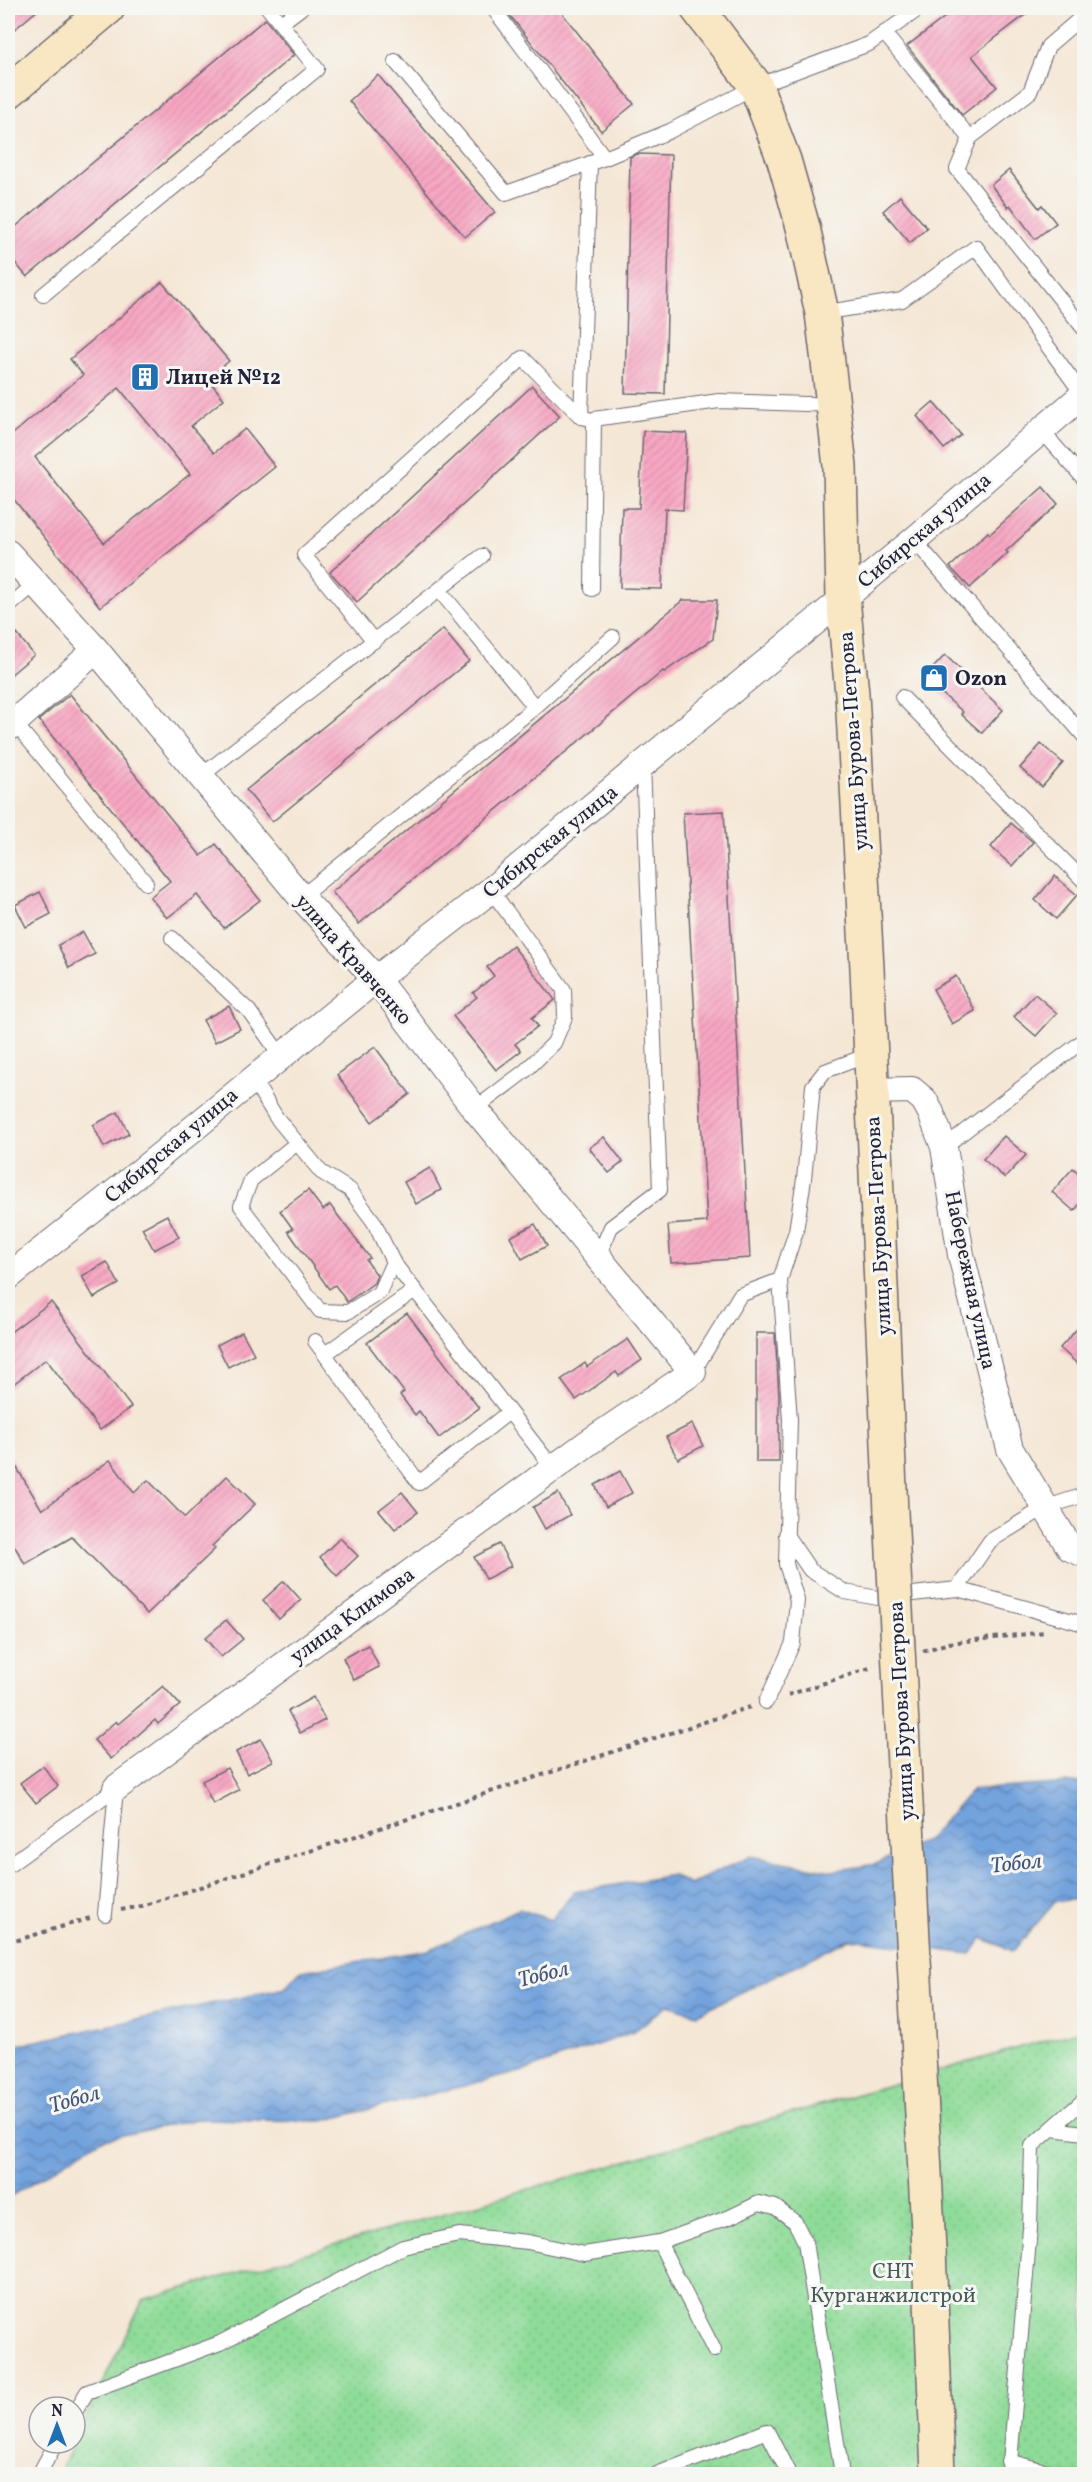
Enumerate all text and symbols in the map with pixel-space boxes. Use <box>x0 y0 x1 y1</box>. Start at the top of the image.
building icon: Лицей №12 <box>129 361 161 393</box>
place label: Лицей №12 <box>166 364 281 393</box>
street label: Сибирская улица <box>852 467 998 596</box>
street label: улица Бурова-Петрова <box>832 630 877 851</box>
shop icon: Ozon <box>918 662 950 694</box>
place label: Ozon <box>955 665 1007 694</box>
street label: Сибирская улица <box>477 779 625 906</box>
street label: улица Кравченко <box>288 888 418 1032</box>
street label: Сибирская улица <box>99 1082 245 1211</box>
street label: улица Бурова-Петрова <box>859 1115 900 1336</box>
street label: Набережная улица <box>936 1188 1003 1372</box>
street label: улица Климова <box>285 1561 421 1671</box>
street label: улица Бурова-Петрова <box>882 1600 923 1821</box>
water label: Тобол <box>989 1846 1043 1883</box>
water label: Тобол <box>515 1954 572 1997</box>
water label: Тобол <box>46 2078 104 2122</box>
park label: СНТ Курганжилстрой <box>810 2258 976 2311</box>
north arrow <box>27 2395 87 2455</box>
text: N <box>51 2401 63 2423</box>

